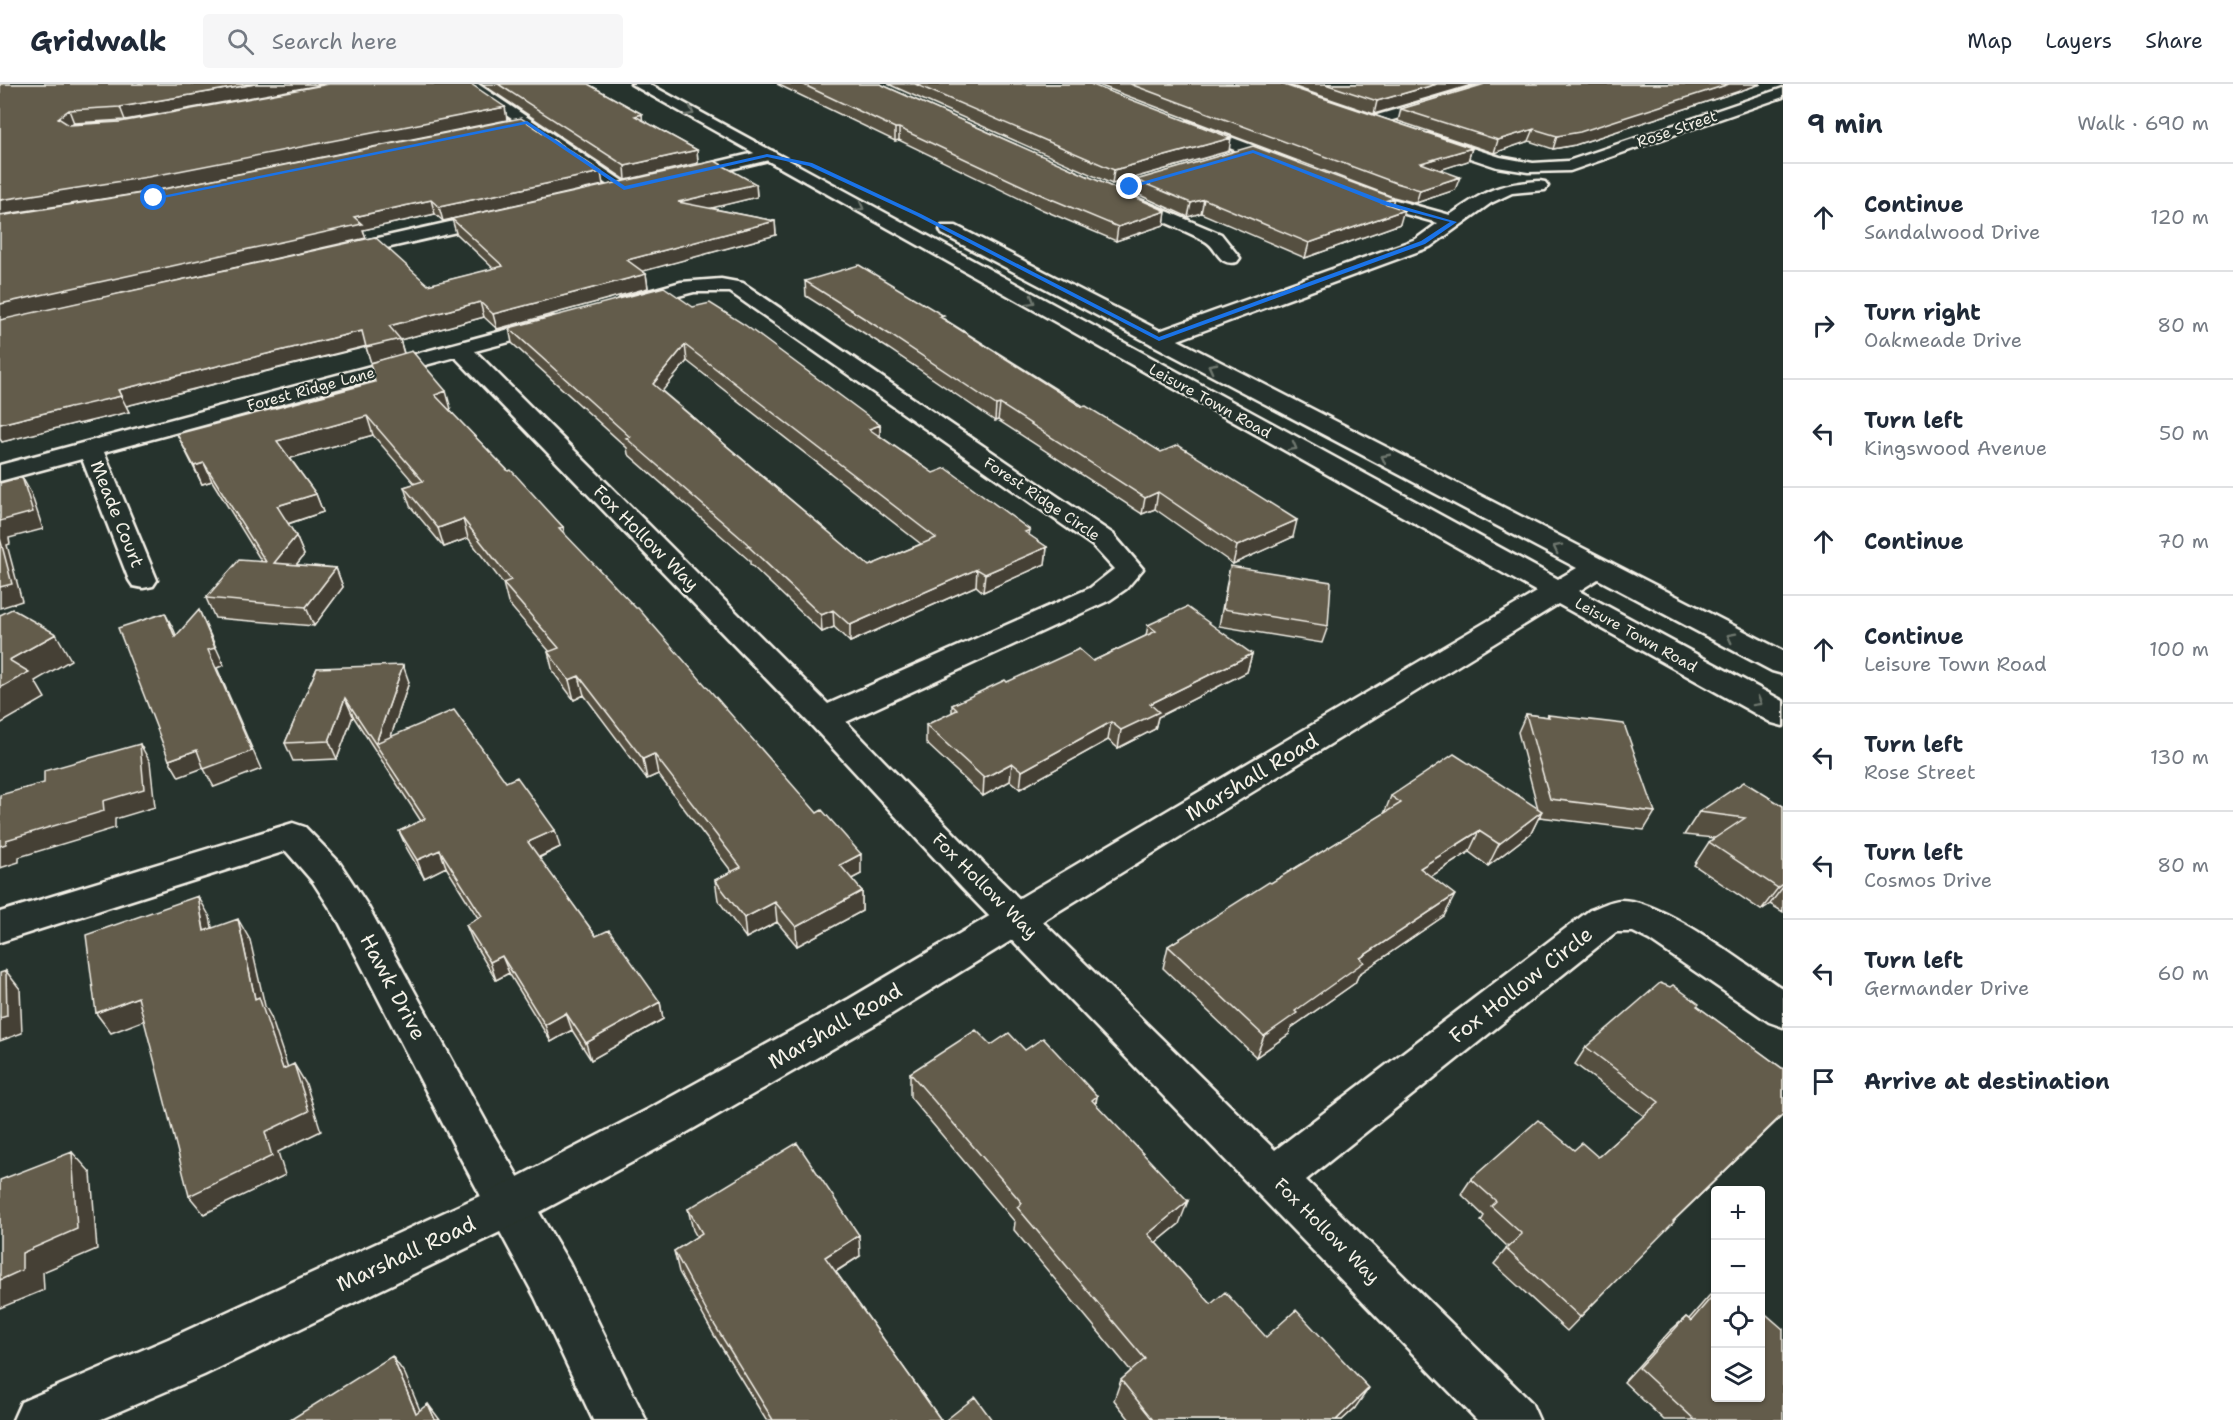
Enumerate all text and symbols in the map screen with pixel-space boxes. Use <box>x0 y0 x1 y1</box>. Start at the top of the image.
search box <box>203 14 623 68</box>
text: Gridwalk <box>30 22 167 60</box>
icon: search <box>224 25 257 58</box>
text: Search here <box>272 27 398 56</box>
text: Map <box>1967 27 2012 55</box>
text: Layers <box>2045 27 2112 55</box>
text: Share <box>2145 27 2203 55</box>
one-way arrow <box>683 105 694 116</box>
street label: Rose Street <box>1634 106 1720 152</box>
text: 9 min <box>1807 106 1883 141</box>
text: Walk · 690 m <box>2077 110 2209 136</box>
route end <box>1116 173 1142 199</box>
route start <box>140 184 166 210</box>
text: Continue <box>1864 190 1964 219</box>
one-way arrow <box>854 199 864 211</box>
icon: ahead <box>1807 201 1840 234</box>
text: 120 m <box>2150 204 2209 230</box>
text: Sandalwood Drive <box>1864 219 2040 245</box>
one-way arrow <box>1025 294 1035 305</box>
text: Turn right <box>1864 298 1981 327</box>
icon: right <box>1807 309 1840 342</box>
text: 80 m <box>2157 312 2209 338</box>
text: Oakmeade Drive <box>1864 327 2022 353</box>
street label: Leisure Town Road <box>1145 359 1275 443</box>
street label: Forest Ridge Lane <box>245 362 377 416</box>
one-way arrow <box>1208 363 1218 374</box>
text: Turn left <box>1864 406 1963 435</box>
icon: left <box>1807 417 1840 450</box>
text: 50 m <box>2159 420 2209 446</box>
text: Kingswood Avenue <box>1864 435 2047 461</box>
one-way arrow <box>1287 440 1297 451</box>
street label: Forest Ridge Circle <box>980 453 1104 545</box>
one-way arrow <box>1380 453 1391 465</box>
street label: Meade Court <box>85 457 149 571</box>
street label: Fox Hollow Way <box>588 480 704 596</box>
icon: ahead <box>1807 525 1840 558</box>
text: Continue <box>1864 527 1964 556</box>
text: 70 m <box>2157 528 2209 554</box>
one-way arrow <box>1553 544 1564 555</box>
street label: Leisure Town Road <box>1571 593 1701 677</box>
text: Continue <box>1864 622 1964 651</box>
one-way arrow <box>1727 633 1737 644</box>
icon: ahead <box>1807 633 1840 666</box>
text: 100 m <box>2149 636 2209 662</box>
text: Leisure Town Road <box>1864 651 2047 677</box>
one-way arrow <box>1752 695 1762 706</box>
street label: Marshall Road <box>1180 726 1324 828</box>
text: Turn left <box>1864 730 1963 759</box>
icon: left <box>1807 741 1840 774</box>
text: 130 m <box>2150 744 2209 770</box>
text: Rose Street <box>1864 759 1976 785</box>
street label: Fox Hollow Way <box>927 828 1043 944</box>
text: Turn left <box>1864 838 1963 867</box>
icon: left <box>1807 849 1840 882</box>
text: 80 m <box>2157 852 2209 878</box>
text: Cosmos Drive <box>1864 867 1992 893</box>
street label: Fox Hollow Circle <box>1443 920 1599 1050</box>
street label: Hawk Drive <box>353 929 433 1045</box>
text: Turn left <box>1864 946 1963 975</box>
icon: left <box>1807 957 1840 990</box>
text: 60 m <box>2157 960 2209 986</box>
text: Germander Drive <box>1864 975 2029 1001</box>
street label: Marshall Road <box>763 976 907 1076</box>
icon: arrive <box>1807 1065 1840 1098</box>
text: Arrive at destination <box>1864 1067 2110 1096</box>
street label: Fox Hollow Way <box>1269 1173 1385 1289</box>
map controls <box>1711 1186 1765 1402</box>
button: + <box>1711 1186 1765 1240</box>
street label: Marshall Road <box>332 1210 480 1298</box>
button: − <box>1711 1240 1765 1294</box>
button: locate <box>1711 1294 1765 1348</box>
button: layers <box>1711 1348 1765 1402</box>

